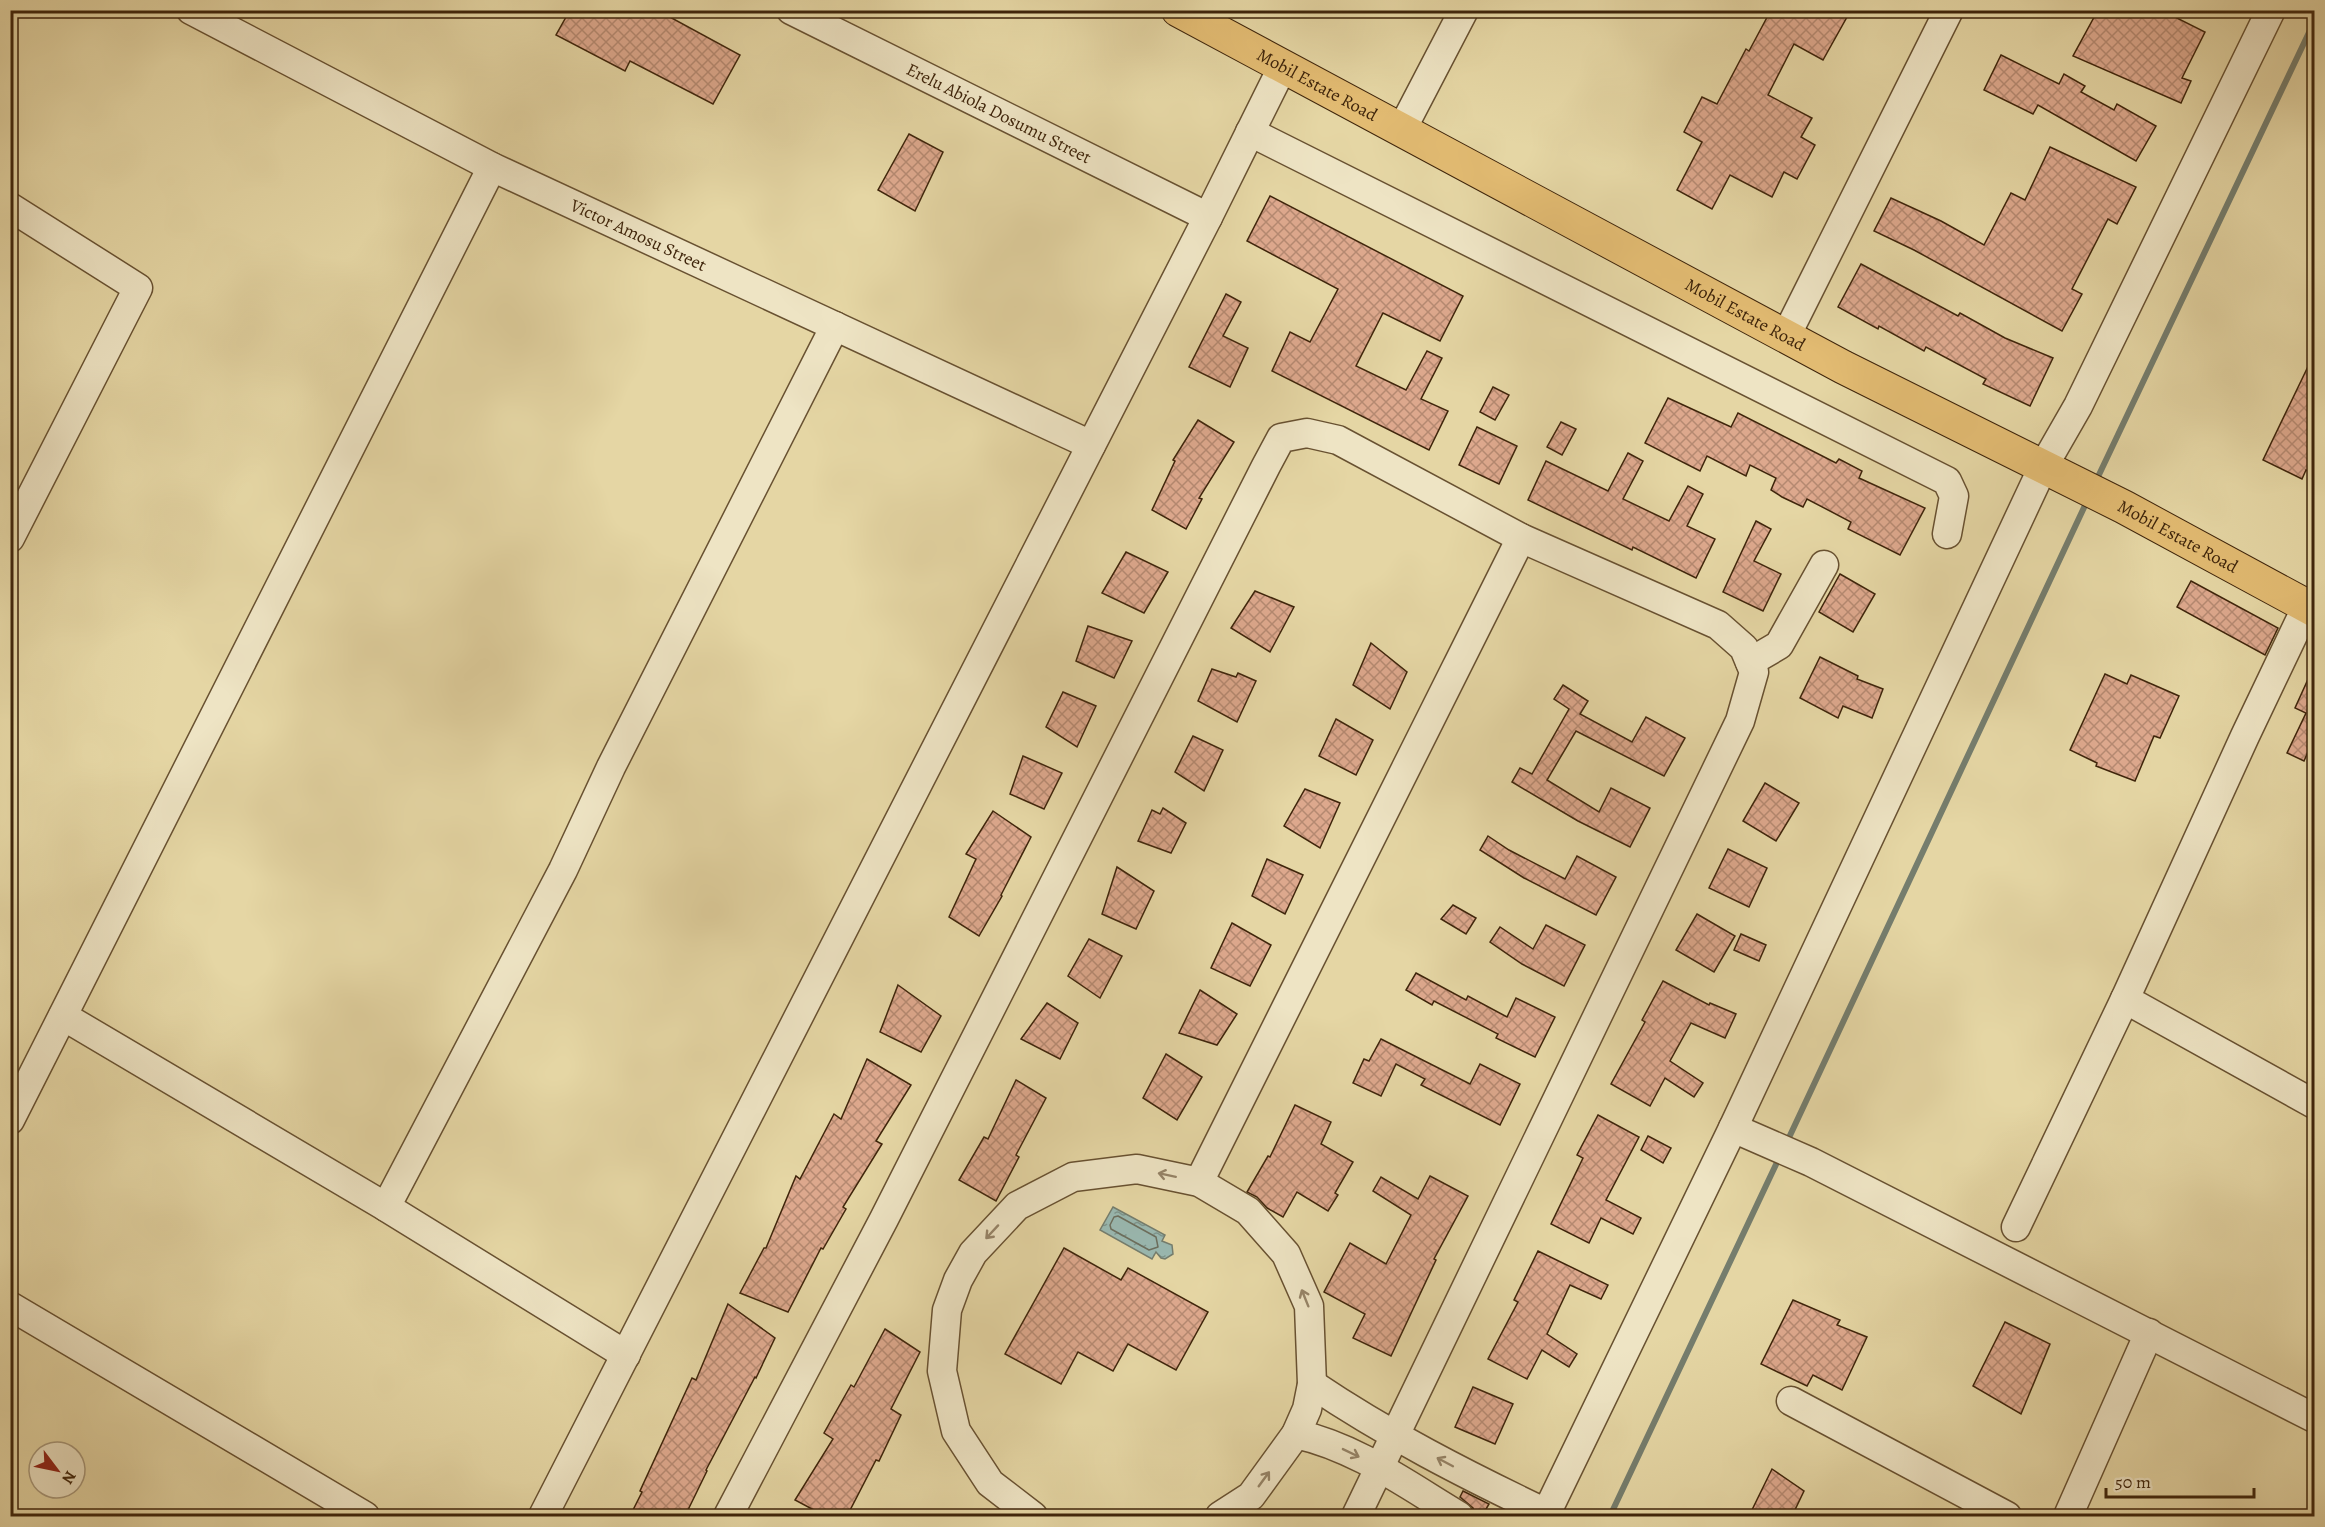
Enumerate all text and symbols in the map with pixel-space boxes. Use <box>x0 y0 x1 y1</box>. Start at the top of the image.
street label: Mobil Estate Road <box>1253 43 1382 127</box>
street label: Erelu Abiola Dosumu Street <box>902 57 1095 169</box>
street label: Victor Amosu Street <box>566 193 710 277</box>
street label: Mobil Estate Road <box>1681 272 1810 357</box>
street label: Mobil Estate Road <box>2114 494 2243 579</box>
one-way arrow <box>1158 1169 1178 1180</box>
one-way arrow <box>985 1225 999 1240</box>
one-way arrow <box>1299 1290 1310 1308</box>
north arrow <box>27 1440 87 1500</box>
one-way arrow <box>1342 1448 1360 1460</box>
one-way arrow <box>1437 1456 1454 1468</box>
scale bar <box>2106 1461 2254 1499</box>
text: N <box>56 1467 81 1488</box>
text: 50 m <box>2115 1470 2151 1494</box>
one-way arrow <box>1257 1472 1270 1488</box>

